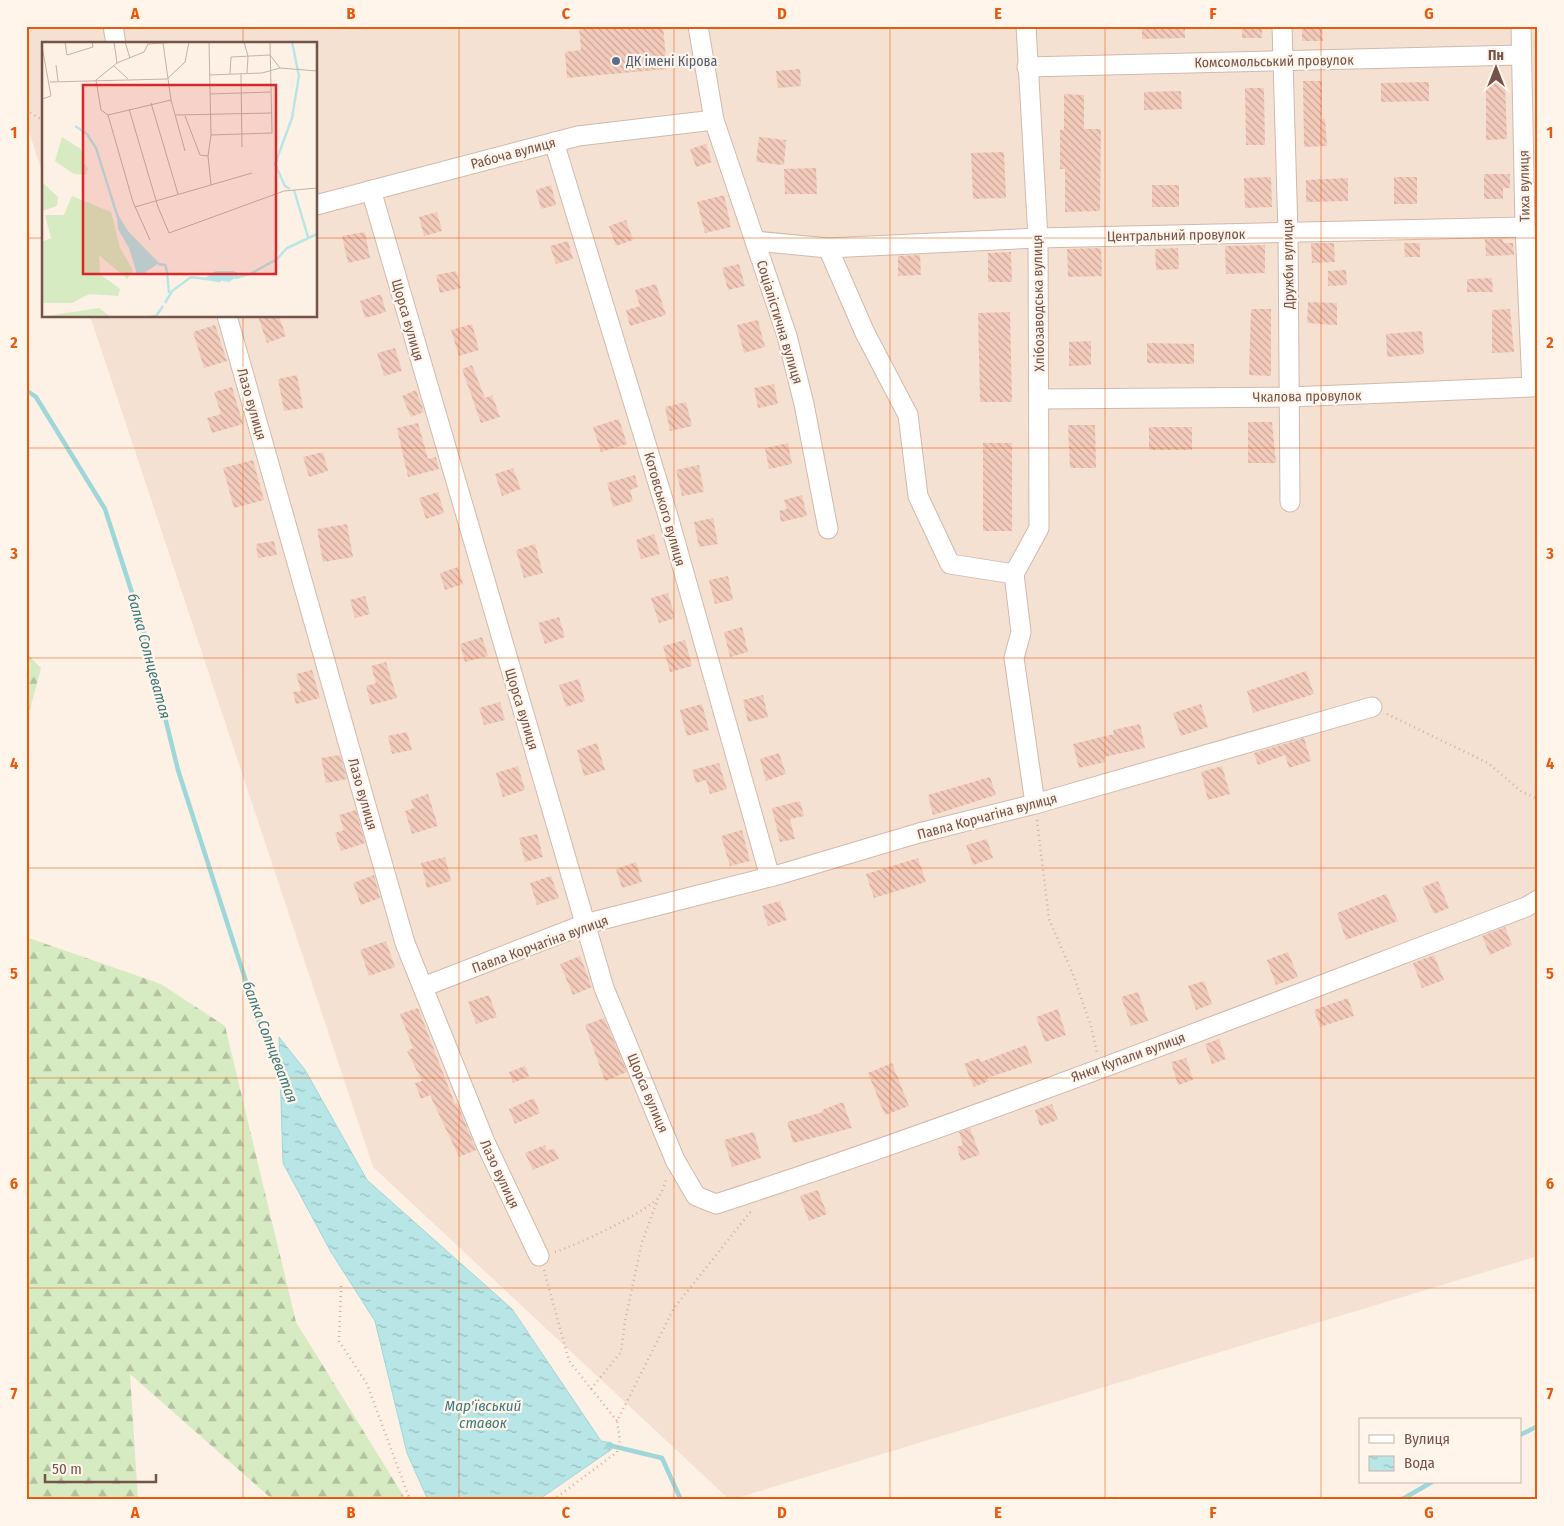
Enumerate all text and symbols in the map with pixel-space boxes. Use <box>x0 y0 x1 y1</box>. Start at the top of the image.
text: A <box>130 4 140 23</box>
text: B <box>347 4 356 23</box>
text: C <box>562 4 571 23</box>
text: D <box>777 4 787 23</box>
text: E <box>994 4 1002 23</box>
text: F <box>1209 4 1217 23</box>
text: G <box>1424 4 1434 23</box>
inset map <box>42 42 318 318</box>
north arrow <box>1472 42 1522 92</box>
text: Пн <box>1488 47 1504 64</box>
street label: Комсомольський провулок <box>1194 52 1354 71</box>
place label: ДК імені Кірова <box>625 53 718 70</box>
marker: ДК імені Кірова <box>610 55 622 67</box>
text: 1 <box>11 123 17 142</box>
text: 1 <box>1547 123 1553 142</box>
street label: Рабоча вулиця <box>469 134 557 173</box>
street label: Тиха вулиця <box>1515 150 1534 222</box>
street label: Дружби вулиця <box>1279 219 1298 310</box>
street label: Центральний провулок <box>1107 226 1246 245</box>
street label: Хлібозаводська вулиця <box>1029 234 1048 372</box>
street label: Соціалістична вулиця <box>753 258 806 386</box>
street label: Щорса вулиця <box>388 277 427 363</box>
text: 2 <box>9 333 18 352</box>
text: 2 <box>1545 333 1554 352</box>
street label: Лазо вулиця <box>233 366 270 442</box>
street label: Чкалова провулок <box>1252 387 1362 406</box>
street label: Котовського вулиця <box>640 450 689 568</box>
text: 3 <box>9 544 18 563</box>
text: 3 <box>1545 544 1554 563</box>
water label: балка Солнцеватая <box>124 591 174 721</box>
street label: Щорса вулиця <box>501 666 542 752</box>
text: 4 <box>10 754 18 773</box>
text: 4 <box>1546 754 1554 773</box>
street label: Лазо вулиця <box>344 756 381 832</box>
street label: Павла Корчагіна вулиця <box>915 790 1059 843</box>
street label: Павла Корчагіна вулиця <box>470 912 611 977</box>
text: 5 <box>10 964 18 983</box>
text: 5 <box>1546 964 1554 983</box>
water label: балка Солнцеватая <box>239 979 301 1105</box>
street label: Янки Купали вулиця <box>1069 1029 1188 1086</box>
street label: Щорса вулиця <box>623 1051 672 1135</box>
street label: Лазо вулиця <box>476 1137 523 1211</box>
text: 6 <box>10 1174 18 1193</box>
text: 6 <box>1546 1174 1554 1193</box>
text: 7 <box>11 1384 18 1403</box>
text: 7 <box>1547 1384 1554 1403</box>
water label: Мар'ївський ставок <box>445 1397 522 1432</box>
legend <box>1359 1418 1522 1484</box>
text: Вулиця <box>1404 1430 1450 1448</box>
scale bar <box>45 1451 156 1483</box>
text: Вода <box>1404 1454 1435 1472</box>
text: 50 m <box>52 1460 82 1478</box>
text: A <box>130 1503 140 1522</box>
text: B <box>347 1503 356 1522</box>
text: C <box>562 1503 571 1522</box>
text: D <box>777 1503 787 1522</box>
text: E <box>994 1503 1002 1522</box>
text: F <box>1209 1503 1217 1522</box>
text: G <box>1424 1503 1434 1522</box>

